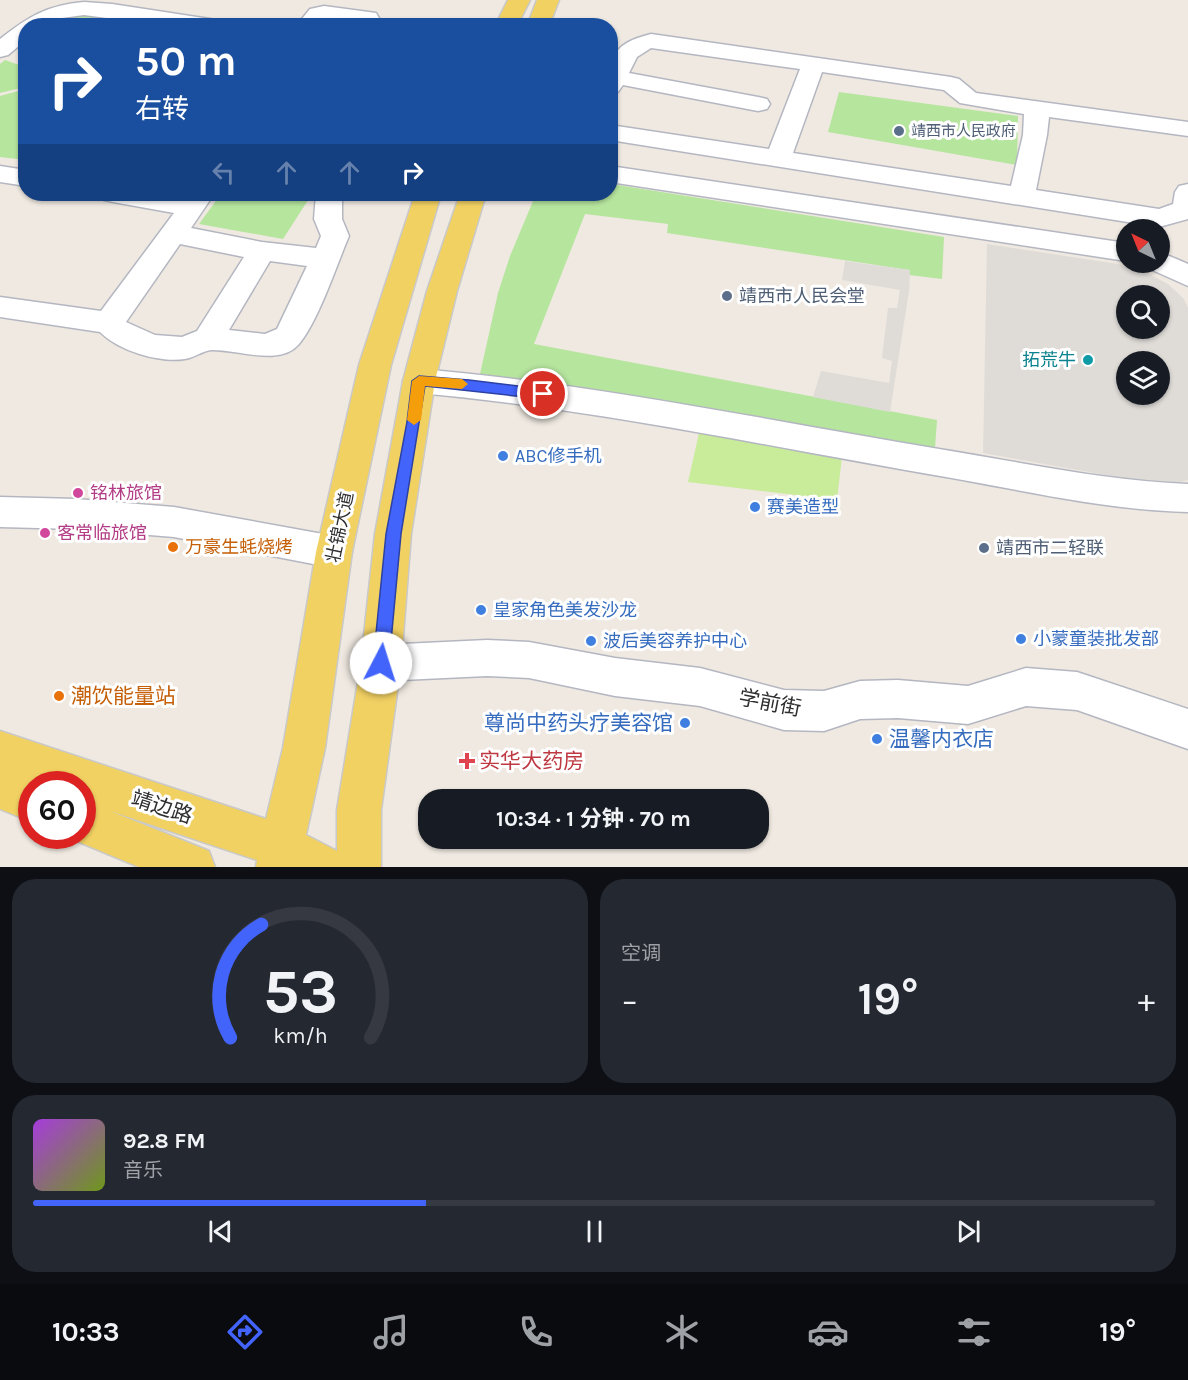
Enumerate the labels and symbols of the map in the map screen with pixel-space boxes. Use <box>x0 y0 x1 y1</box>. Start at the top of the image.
place label: 靖西市人民政府 <box>911 122 1016 140</box>
marker: 靖西市人民政府 <box>892 124 906 138</box>
north arrow <box>1116 219 1170 273</box>
place label: 靖西市人民会堂 <box>739 285 865 307</box>
marker: 靖西市人民会堂 <box>720 289 734 303</box>
place label: 拓荒牛 <box>1022 349 1076 371</box>
marker: 拓荒牛 <box>1081 353 1095 367</box>
pin <box>517 368 568 419</box>
place label: ABC修手机 <box>515 445 602 467</box>
marker: ABC修手机 <box>496 449 510 463</box>
place label: 铭林旅馆 <box>90 482 162 504</box>
marker: 铭林旅馆 <box>71 486 85 500</box>
street label: 壮锦大道 <box>322 489 358 565</box>
place label: 赛美造型 <box>767 496 839 518</box>
marker: 赛美造型 <box>748 500 762 514</box>
place label: 客常临旅馆 <box>57 522 147 544</box>
marker: 客常临旅馆 <box>38 526 52 540</box>
place label: 万豪生蚝烧烤 <box>185 536 293 558</box>
place label: 靖西市二轻联 <box>996 537 1104 559</box>
marker: 万豪生蚝烧烤 <box>166 540 180 554</box>
marker: 靖西市二轻联 <box>977 541 991 555</box>
place label: 皇家角色美发沙龙 <box>493 599 637 621</box>
marker: 皇家角色美发沙龙 <box>474 603 488 617</box>
place label: 小蒙童装批发部 <box>1033 628 1159 650</box>
place label: 波后美容养护中心 <box>603 630 747 652</box>
position arrow <box>349 631 413 695</box>
marker: 小蒙童装批发部 <box>1014 632 1028 646</box>
marker: 波后美容养护中心 <box>584 634 598 648</box>
place label: 潮饮能量站 <box>71 684 176 708</box>
street label: 学前街 <box>737 685 803 721</box>
marker: 潮饮能量站 <box>52 689 66 703</box>
place label: 尊尚中药头疗美容馆 <box>484 711 673 735</box>
marker: 尊尚中药头疗美容馆 <box>678 716 692 730</box>
place label: 温馨内衣店 <box>889 727 994 751</box>
marker: 温馨内衣店 <box>870 732 884 746</box>
place label: 实华大药房 <box>479 749 584 773</box>
marker: 实华大药房 <box>460 754 474 768</box>
speed limit sign: 60 <box>18 771 96 849</box>
street label: 靖边路 <box>128 786 196 828</box>

